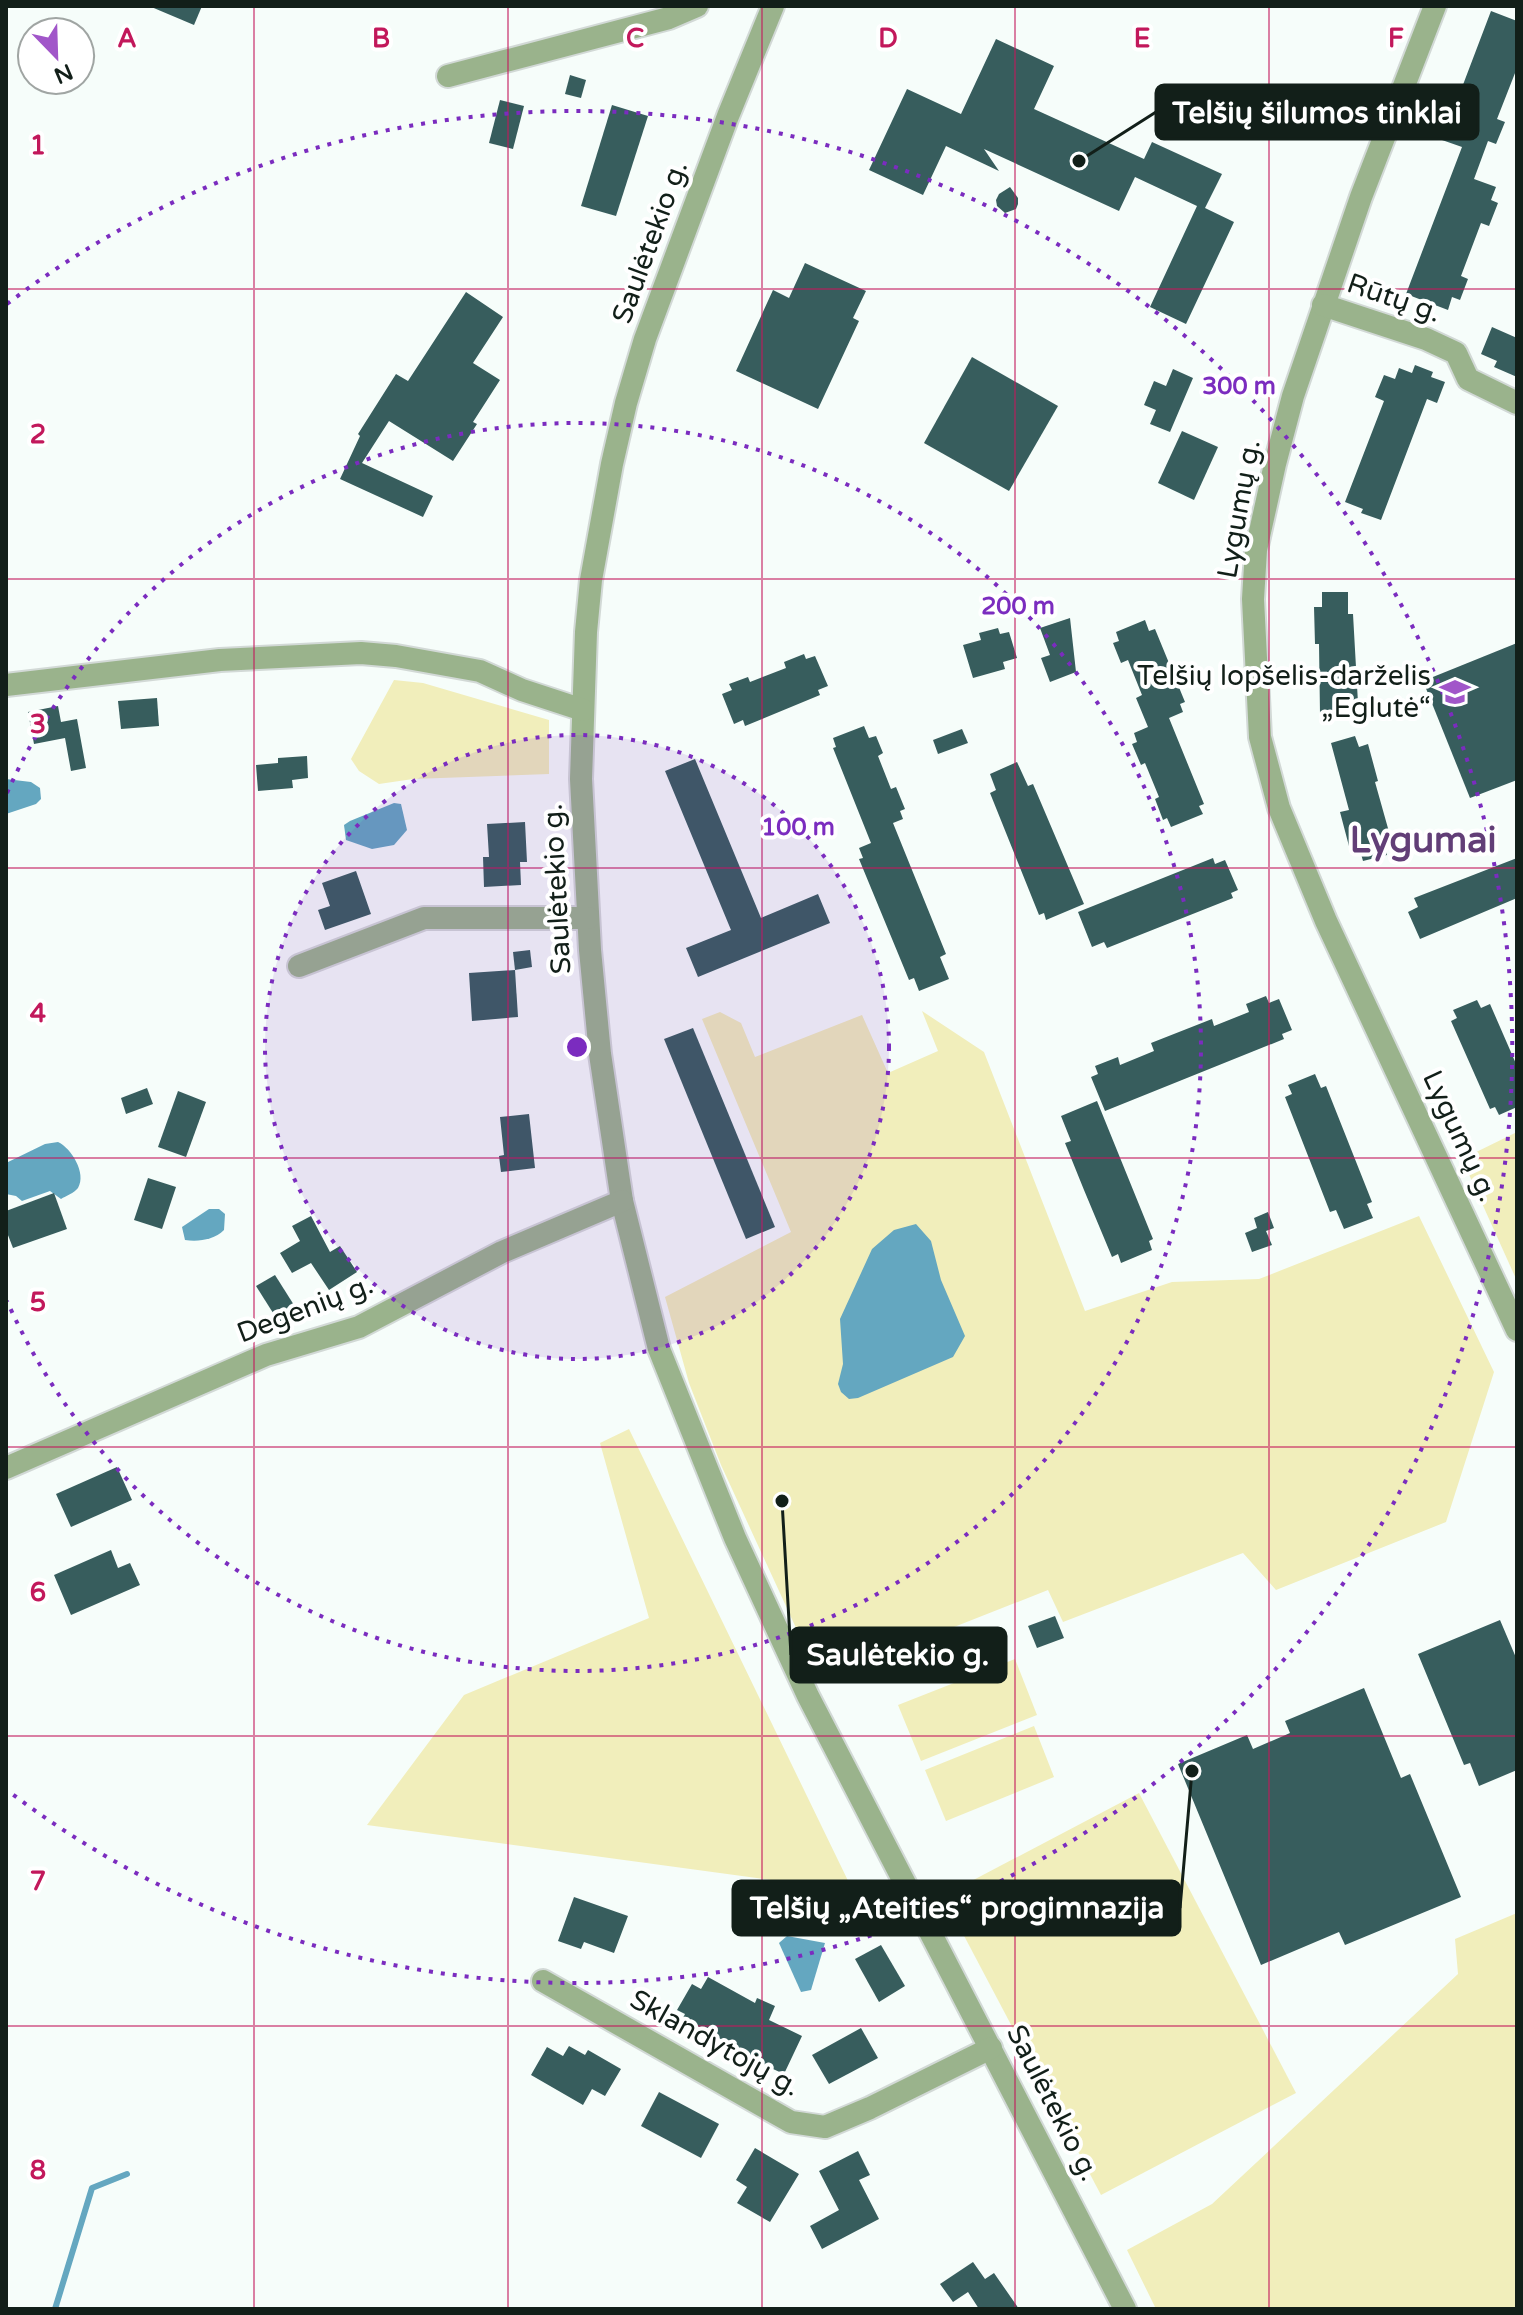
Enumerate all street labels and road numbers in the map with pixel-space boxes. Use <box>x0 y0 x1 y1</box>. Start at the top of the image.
street label: Saulėtekio g. <box>605 156 695 328</box>
street label: Rūtų g. <box>1343 266 1445 330</box>
street label: Lygumų g. <box>1210 437 1268 581</box>
street label: Saulėtekio g. <box>536 803 578 975</box>
street label: Lygumų g. <box>1415 1065 1505 1207</box>
street label: Degenių g. <box>232 1267 378 1351</box>
street label: Sklandytojų g. <box>624 1982 806 2104</box>
street label: Saulėtekio g. <box>999 2019 1107 2187</box>

